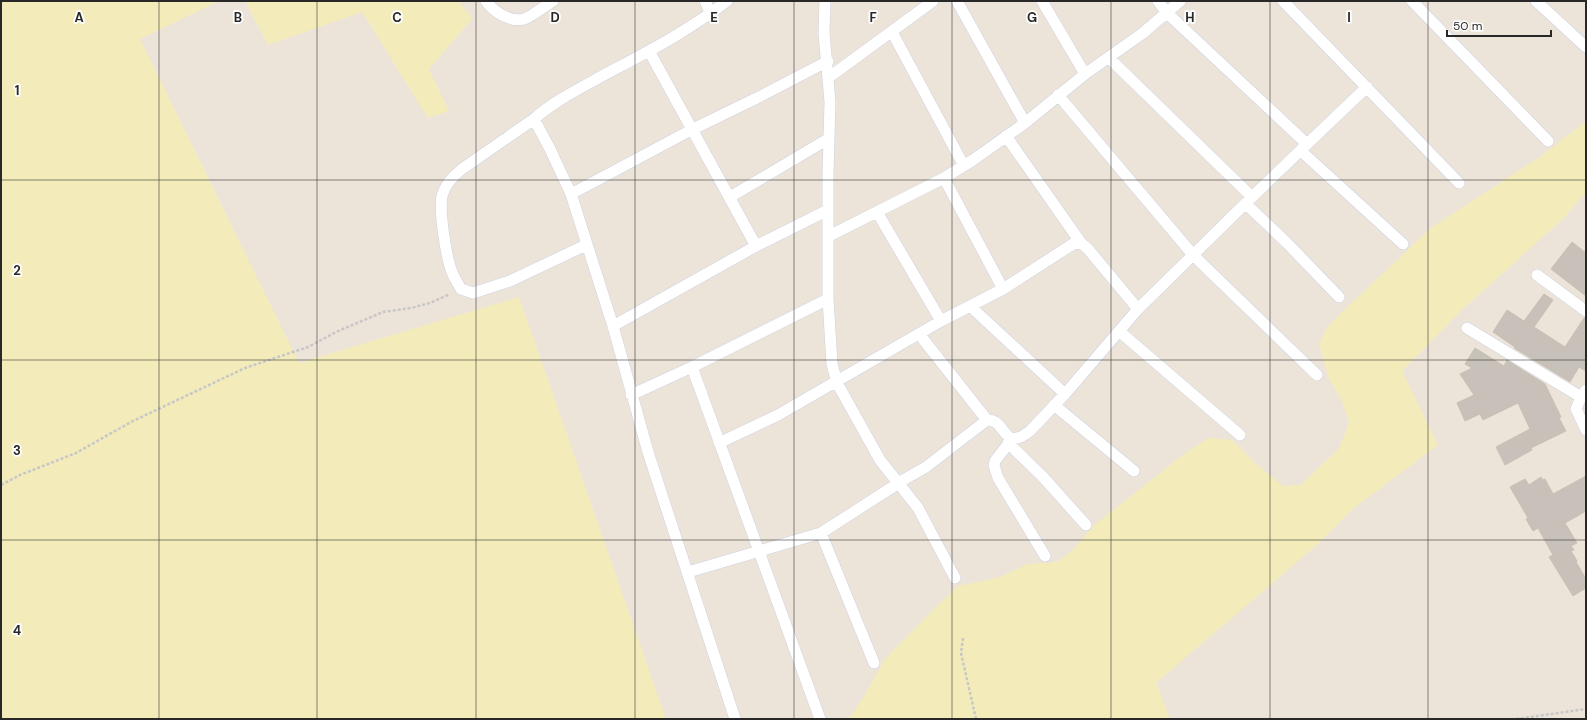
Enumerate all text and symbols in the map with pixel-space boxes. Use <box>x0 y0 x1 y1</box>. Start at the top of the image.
text: A <box>74 9 84 26</box>
text: B <box>234 9 242 26</box>
text: C <box>392 9 402 26</box>
text: D <box>550 9 560 26</box>
text: E <box>710 9 718 26</box>
text: F <box>869 9 877 26</box>
text: G <box>1027 9 1037 26</box>
text: H <box>1185 9 1195 26</box>
text: I <box>1347 9 1351 26</box>
scale bar <box>1447 12 1551 38</box>
text: 50 m <box>1453 18 1482 34</box>
text: 1 <box>15 82 19 99</box>
text: 2 <box>13 262 21 279</box>
text: 3 <box>13 442 21 459</box>
text: 4 <box>13 622 21 639</box>

